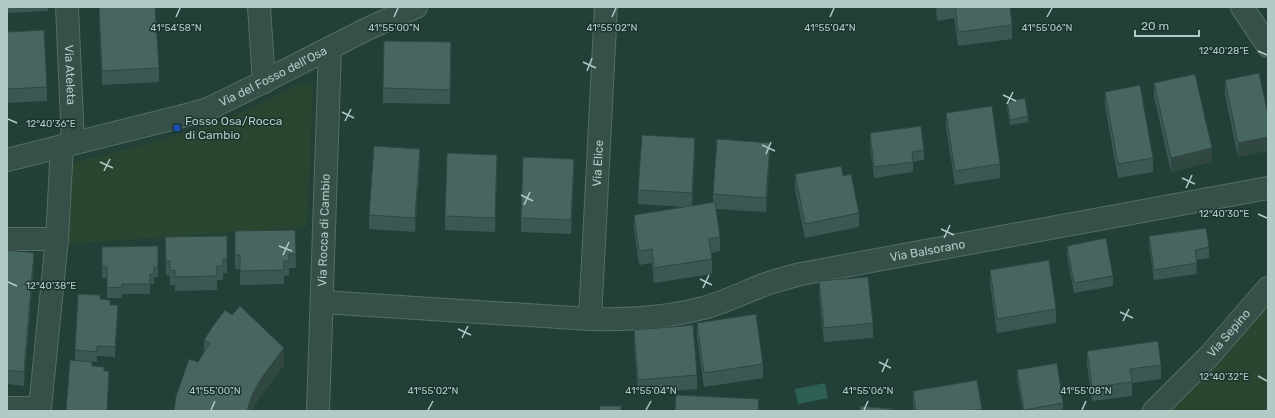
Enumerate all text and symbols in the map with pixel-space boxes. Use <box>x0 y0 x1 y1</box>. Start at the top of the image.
scale bar <box>1135 12 1199 38</box>
text: 20 m <box>1141 19 1169 33</box>
text: 41°54'58"N <box>150 22 202 34</box>
text: 41°55'00"N <box>368 22 420 34</box>
text: 41°55'02"N <box>586 22 638 34</box>
text: 41°55'04"N <box>804 22 856 34</box>
text: 41°55'06"N <box>1022 22 1073 34</box>
street label: Via del Fosso dell'Osa <box>217 44 329 110</box>
street label: Via Ateleta <box>62 45 78 105</box>
text: 12°40'28"E <box>1199 45 1249 57</box>
place label: Fosso Osa/Rocca di Cambio <box>185 114 282 142</box>
text: 12°40'36"E <box>26 118 76 130</box>
marker: Fosso Osa/Rocca di Cambio <box>172 123 182 133</box>
street label: Via Elice <box>590 139 606 187</box>
street label: Via Rocca di Cambio <box>315 173 333 287</box>
text: 12°40'30"E <box>1199 208 1249 220</box>
street label: Via Balsorano <box>889 237 966 264</box>
text: 12°40'38"E <box>26 280 76 292</box>
street label: Via Sepino <box>1204 306 1253 360</box>
text: 12°40'32"E <box>1199 371 1249 383</box>
text: 41°55'00"N <box>189 385 241 397</box>
text: 41°55'02"N <box>407 385 459 397</box>
text: 41°55'04"N <box>625 385 677 397</box>
text: 41°55'06"N <box>843 385 894 397</box>
text: 41°55'08"N <box>1060 385 1112 397</box>

